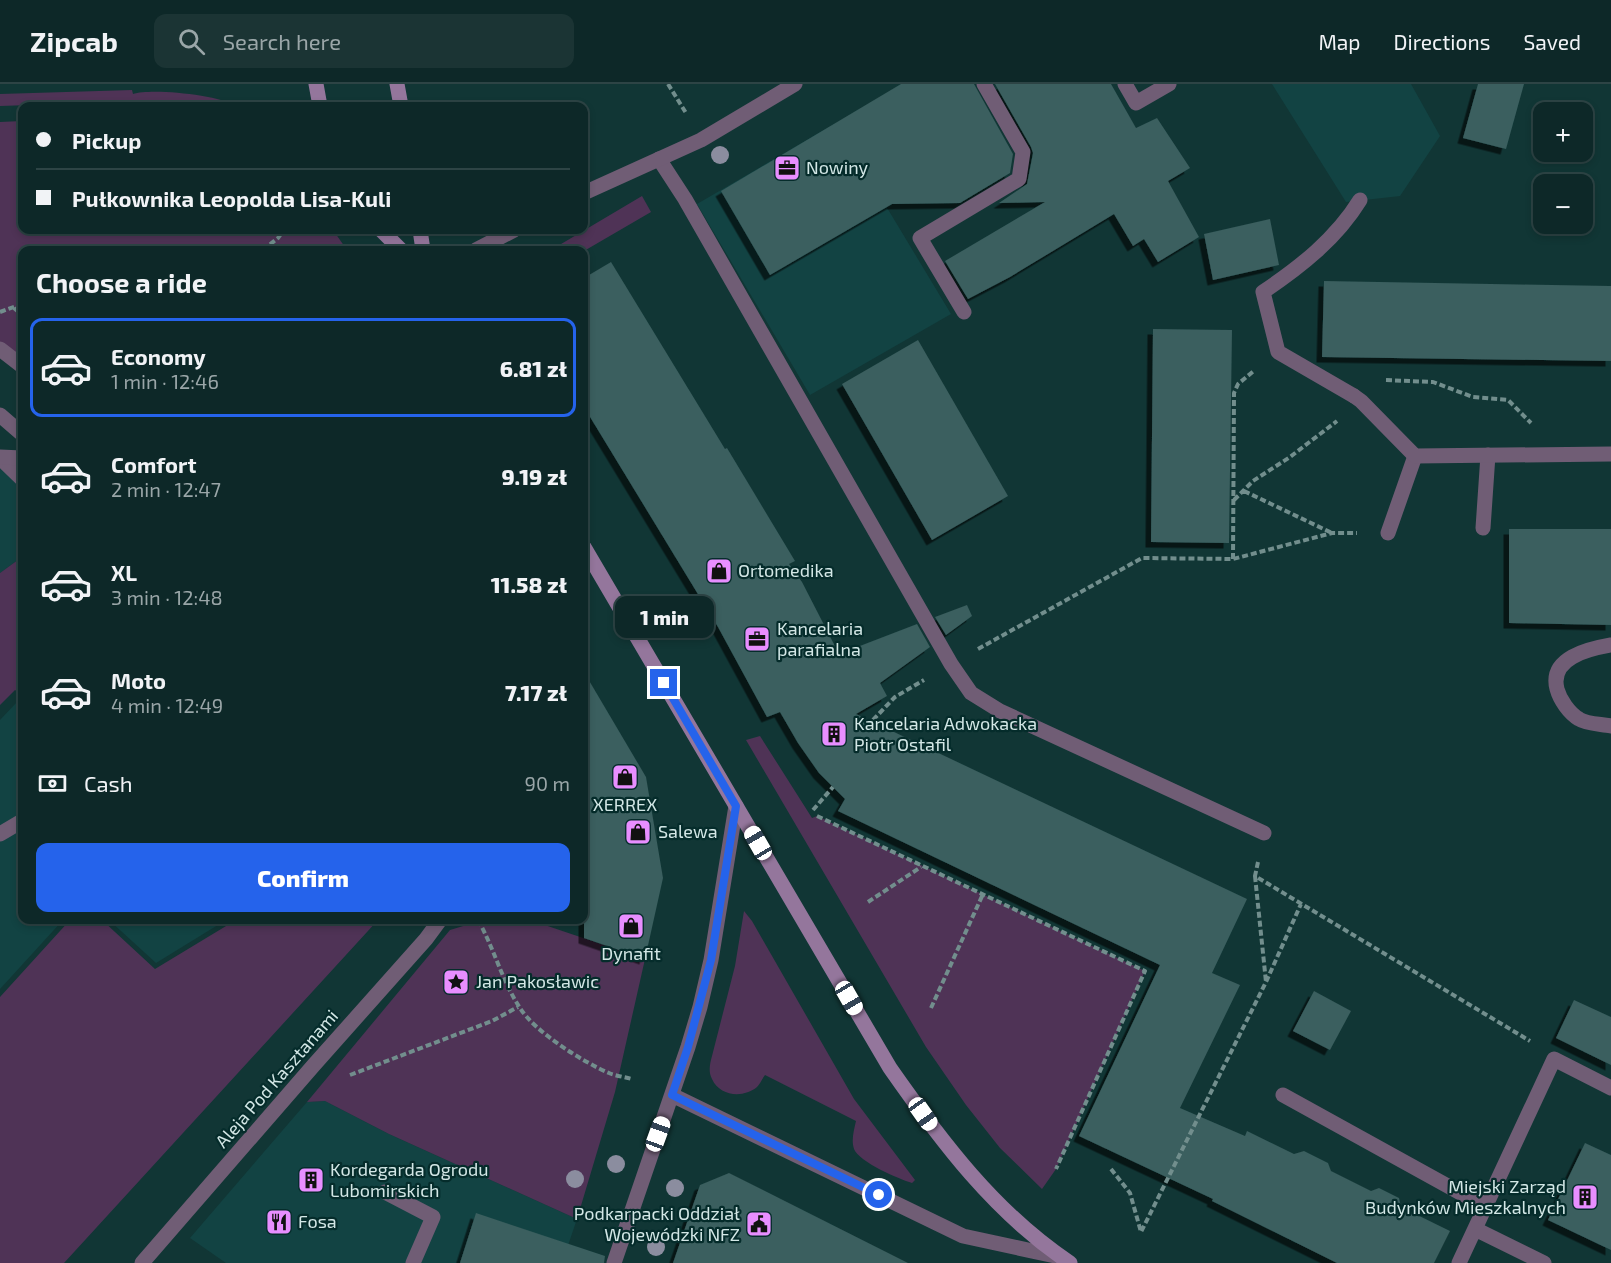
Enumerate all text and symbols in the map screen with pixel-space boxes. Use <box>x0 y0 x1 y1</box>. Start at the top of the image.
search box <box>154 14 574 68</box>
text: Zipcab <box>30 24 118 58</box>
icon: search <box>175 25 208 58</box>
text: Search here <box>223 28 341 54</box>
text: Map <box>1318 29 1361 54</box>
text: Directions <box>1394 29 1490 54</box>
text: Saved <box>1523 29 1581 54</box>
map controls <box>1533 102 1593 234</box>
button: + <box>1533 102 1593 162</box>
text: Pickup <box>72 127 141 153</box>
office icon: Nowiny <box>772 153 802 183</box>
place label: Nowiny <box>806 156 869 178</box>
button: − <box>1533 174 1593 234</box>
text: Pułkownika Leopolda Lisa-Kuli <box>72 185 391 211</box>
text: Choose a ride <box>36 266 207 298</box>
icon: car <box>39 341 93 395</box>
text: Economy <box>111 343 206 369</box>
text: 6.81 zł <box>500 355 567 381</box>
text: 1 min · 12:46 <box>111 369 219 393</box>
icon: car <box>39 449 93 503</box>
text: Comfort <box>111 451 196 477</box>
text: 9.19 zł <box>501 463 567 489</box>
text: 2 min · 12:47 <box>111 477 221 501</box>
shop icon: Ortomedika <box>704 556 734 586</box>
icon: car <box>39 557 93 611</box>
text: XL <box>111 559 137 585</box>
place label: Ortomedika <box>738 559 834 581</box>
text: 11.58 zł <box>491 571 567 597</box>
text: 3 min · 12:48 <box>111 585 223 609</box>
callout: 1 min <box>614 596 714 638</box>
text: 1 min <box>640 605 689 629</box>
place label: Kancelaria parafialna <box>777 617 863 660</box>
office icon: Kancelaria parafialna <box>742 624 772 654</box>
icon: car <box>39 665 93 719</box>
text: Moto <box>111 667 166 693</box>
route end <box>650 669 677 696</box>
text: 7.17 zł <box>505 679 567 705</box>
text: 4 min · 12:49 <box>111 693 223 717</box>
place label: Kancelaria Adwokacka Piotr Ostafil <box>854 712 1037 755</box>
building icon: Kancelaria Adwokacka Piotr Ostafil <box>819 719 849 749</box>
shop icon: XERREX <box>610 762 640 792</box>
icon: cash <box>36 767 69 800</box>
text: Cash <box>84 770 133 796</box>
text: 90 m <box>525 771 570 795</box>
place label: XERREX <box>593 793 657 815</box>
shop icon: Salewa <box>623 817 653 847</box>
place label: Salewa <box>658 820 718 842</box>
car <box>741 823 775 863</box>
button: Confirm <box>36 843 570 912</box>
shop icon: Dynafit <box>616 911 646 941</box>
place label: Dynafit <box>601 942 661 964</box>
place icon: Jan Pakosławic <box>441 967 471 997</box>
place label: Jan Pakosławic <box>476 970 599 992</box>
car <box>832 978 866 1018</box>
street label: Aleja Pod Kasztanami <box>210 1005 342 1152</box>
car <box>905 1094 941 1134</box>
car <box>643 1114 673 1154</box>
place label: Kordegarda Ogrodu Lubomirskich <box>330 1158 489 1201</box>
building icon: Kordegarda Ogrodu Lubomirskich <box>296 1165 326 1195</box>
place label: Miejski Zarząd Budynków Mieszkalnych <box>1365 1175 1566 1218</box>
route start <box>865 1181 892 1208</box>
building icon: Miejski Zarząd Budynków Mieszkalnych <box>1570 1182 1600 1212</box>
place label: Podkarpacki Oddział Wojewódzki NFZ <box>574 1202 740 1245</box>
restaurant icon: Fosa <box>264 1207 294 1237</box>
public building icon: Podkarpacki Oddział Wojewódzki NFZ <box>744 1209 774 1239</box>
place label: Fosa <box>298 1210 337 1232</box>

